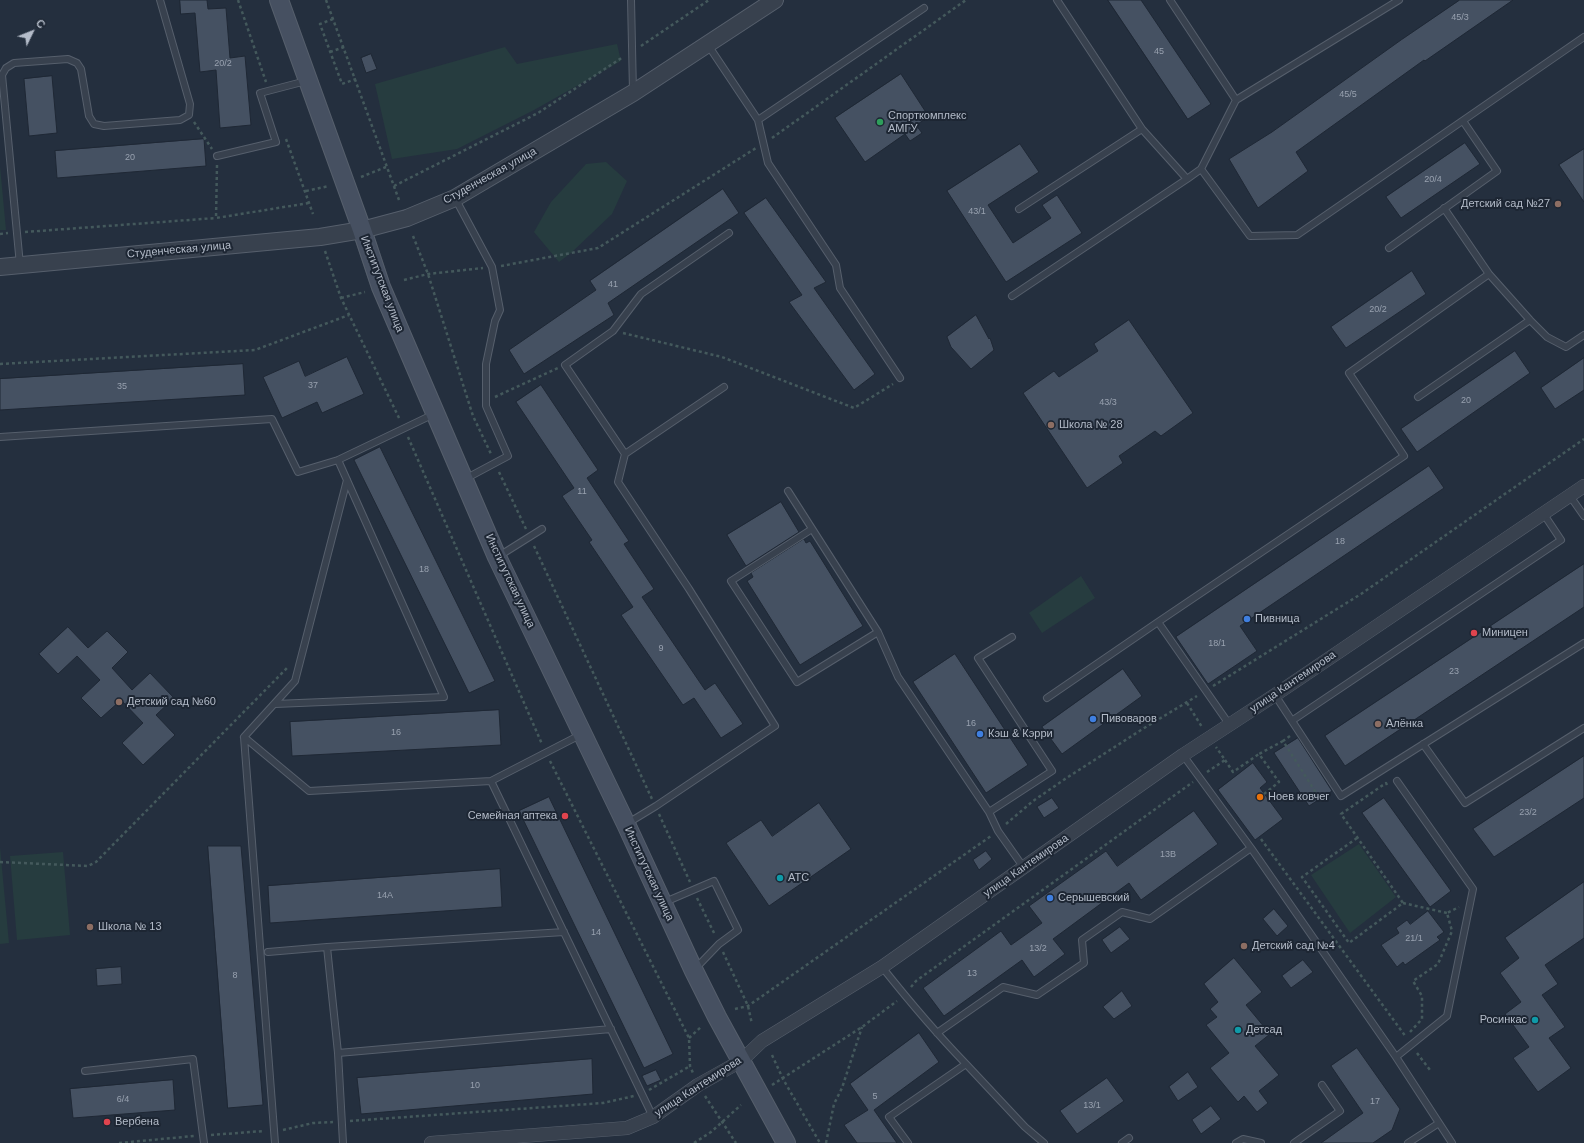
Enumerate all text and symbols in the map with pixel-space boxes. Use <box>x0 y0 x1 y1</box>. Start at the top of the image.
north arrow <box>12 12 52 52</box>
house number: 45/3 <box>1451 13 1469 23</box>
text: С <box>34 17 48 31</box>
house number: 45 <box>1154 47 1164 57</box>
house number: 20/2 <box>214 59 232 69</box>
house number: 45/5 <box>1339 90 1357 100</box>
place label: Спорткомплекс АМГУ <box>888 109 966 135</box>
marker: Спорткомплекс АМГУ <box>875 117 885 127</box>
street label: Студенческая улица <box>441 145 539 207</box>
house number: 20 <box>125 153 135 163</box>
house number: 20/4 <box>1424 175 1442 185</box>
place label: Детский сад №27 <box>1461 197 1550 211</box>
marker: Детский сад №27 <box>1553 199 1563 209</box>
house number: 43/1 <box>968 207 986 217</box>
street label: Институтская улица <box>358 234 406 334</box>
street label: Студенческая улица <box>126 239 232 261</box>
house number: 41 <box>608 280 618 290</box>
house number: 20/2 <box>1369 305 1387 315</box>
house number: 37 <box>308 381 318 391</box>
house number: 35 <box>117 382 127 392</box>
house number: 20 <box>1461 396 1471 406</box>
house number: 43/3 <box>1099 398 1117 408</box>
place label: Школа № 28 <box>1059 418 1123 432</box>
marker: Школа № 28 <box>1046 420 1056 430</box>
house number: 11 <box>577 487 587 497</box>
street label: Институтская улица <box>482 532 538 630</box>
house number: 18 <box>1335 537 1345 547</box>
house number: 18 <box>419 565 429 575</box>
place label: Пивница <box>1255 612 1300 626</box>
marker: Пивница <box>1242 614 1252 624</box>
place label: Миницен <box>1482 626 1528 640</box>
marker: Миницен <box>1469 628 1479 638</box>
house number: 18/1 <box>1208 639 1226 649</box>
house number: 9 <box>658 644 664 654</box>
street label: улица Кантемирова <box>1248 648 1338 716</box>
house number: 23 <box>1449 667 1459 677</box>
place label: Детский сад №60 <box>127 695 216 709</box>
marker: Детский сад №60 <box>114 697 124 707</box>
place label: Пивоваров <box>1101 712 1157 726</box>
marker: Пивоваров <box>1088 714 1098 724</box>
place label: Алёнка <box>1386 717 1423 731</box>
house number: 16 <box>966 719 976 729</box>
marker: Алёнка <box>1373 719 1383 729</box>
place label: Кэш & Кэрри <box>988 727 1053 741</box>
house number: 16 <box>391 728 401 738</box>
marker: Кэш & Кэрри <box>975 729 985 739</box>
place label: Ноев ковчег <box>1268 790 1329 804</box>
marker: Ноев ковчег <box>1255 792 1265 802</box>
house number: 23/2 <box>1519 808 1537 818</box>
place label: Семейная аптека <box>468 809 557 823</box>
marker: Семейная аптека <box>560 811 570 821</box>
street label: Институтская улица <box>621 825 677 923</box>
street label: улица Кантемирова <box>981 832 1071 900</box>
house number: 13В <box>1160 850 1176 860</box>
place label: АТС <box>788 871 809 885</box>
marker: АТС <box>775 873 785 883</box>
house number: 14А <box>377 891 393 901</box>
place label: Серышевский <box>1058 891 1129 905</box>
marker: Серышевский <box>1045 893 1055 903</box>
place label: Школа № 13 <box>98 920 162 934</box>
marker: Школа № 13 <box>85 922 95 932</box>
house number: 14 <box>591 928 601 938</box>
house number: 21/1 <box>1405 934 1423 944</box>
place label: Детский сад №4 <box>1252 939 1335 953</box>
marker: Детский сад №4 <box>1239 941 1249 951</box>
house number: 13/2 <box>1029 944 1047 954</box>
house number: 13 <box>967 969 977 979</box>
house number: 8 <box>232 971 238 981</box>
place label: Росинкас <box>1480 1013 1527 1027</box>
marker: Росинкас <box>1530 1015 1540 1025</box>
place label: Детсад <box>1246 1023 1282 1037</box>
marker: Детсад <box>1233 1025 1243 1035</box>
street label: улица Кантемирова <box>652 1054 744 1120</box>
house number: 10 <box>470 1081 480 1091</box>
house number: 5 <box>872 1092 878 1102</box>
house number: 6/4 <box>117 1095 129 1105</box>
house number: 17 <box>1370 1097 1380 1107</box>
house number: 13/1 <box>1083 1101 1101 1111</box>
place label: Вербена <box>115 1115 159 1129</box>
marker: Вербена <box>102 1117 112 1127</box>

